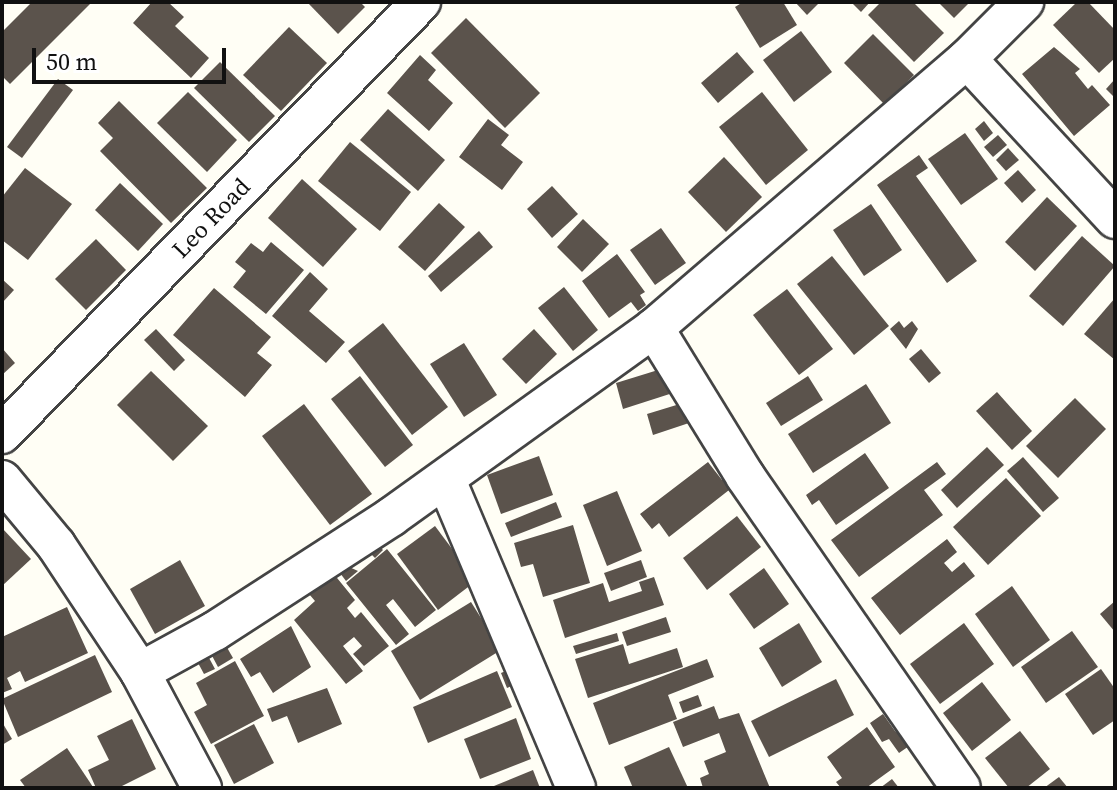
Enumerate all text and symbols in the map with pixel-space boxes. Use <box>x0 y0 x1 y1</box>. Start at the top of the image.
scale bar <box>36 32 230 82</box>
text: 50 m <box>46 45 97 78</box>
street label: Leo Road <box>166 172 256 264</box>

